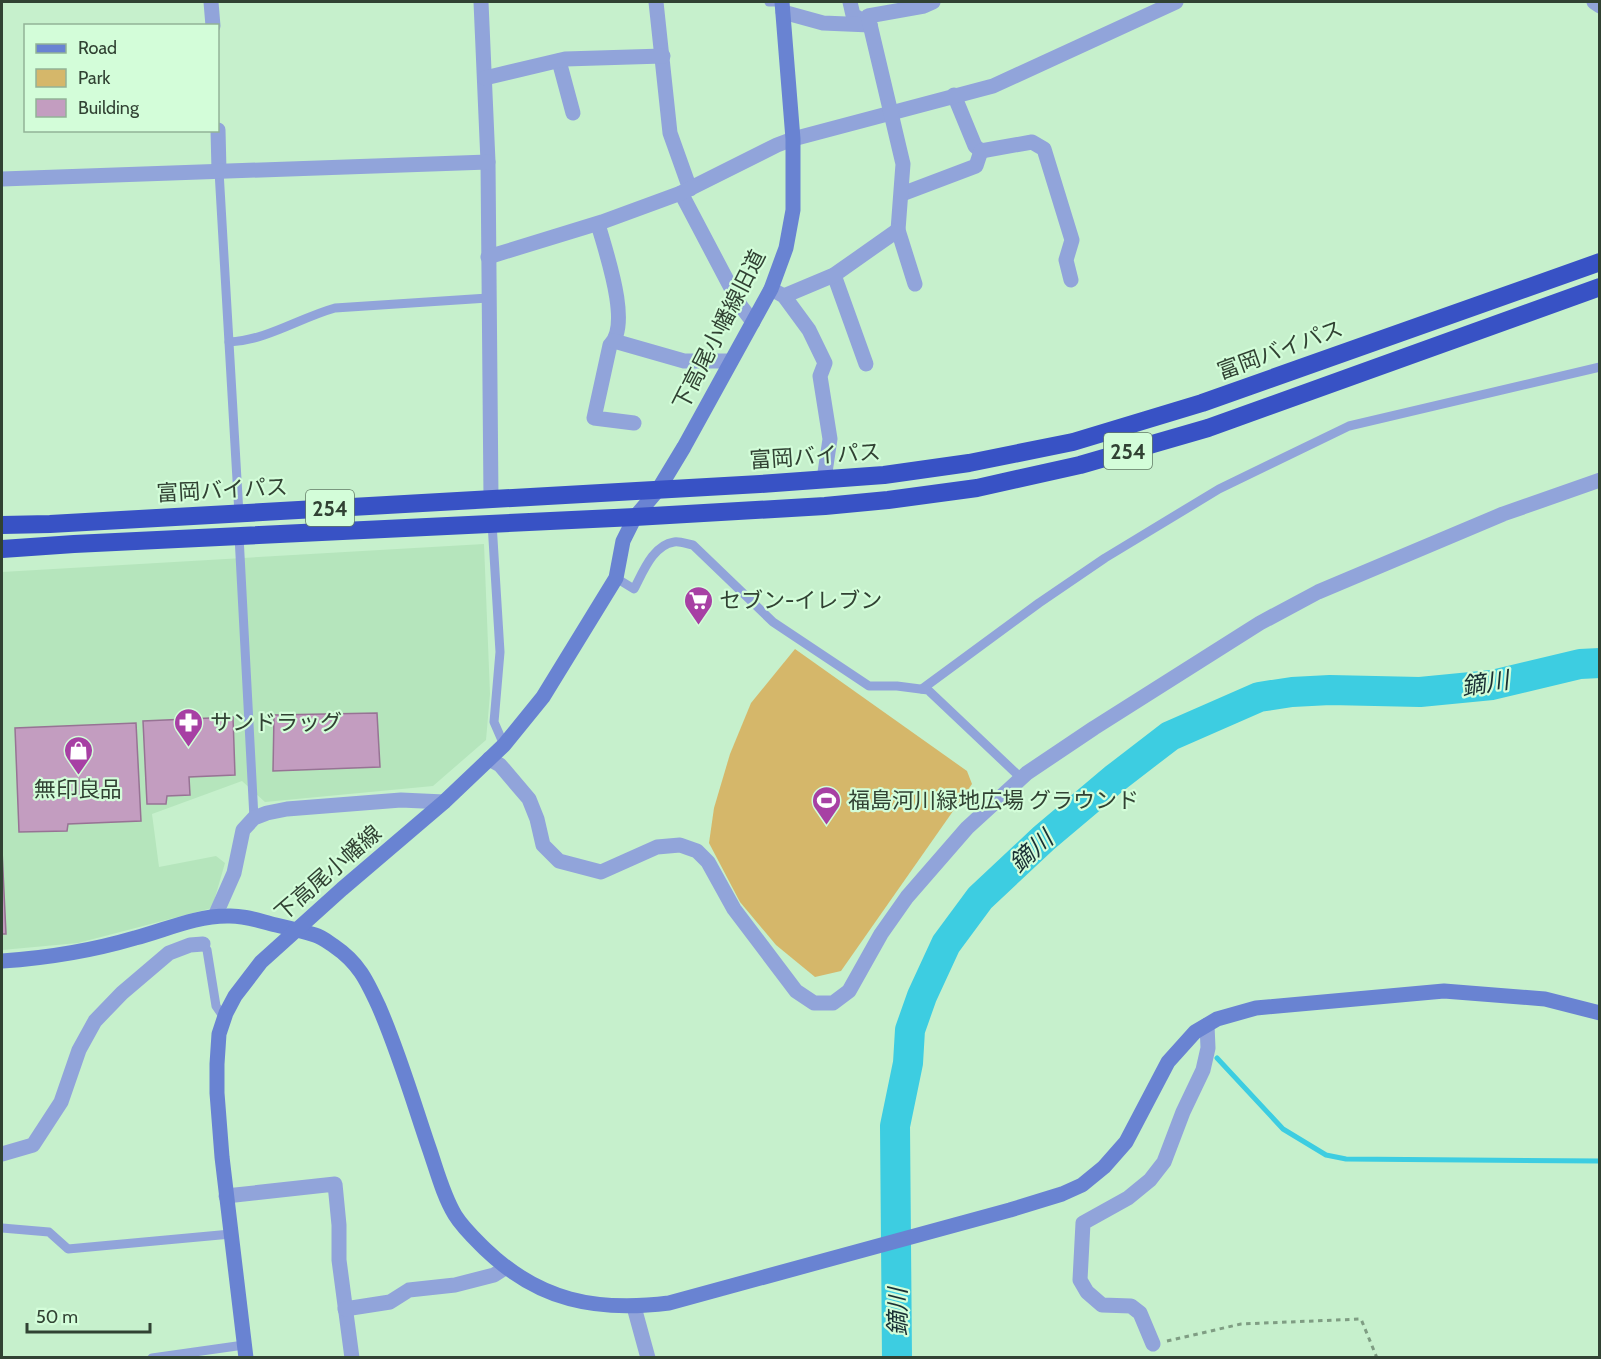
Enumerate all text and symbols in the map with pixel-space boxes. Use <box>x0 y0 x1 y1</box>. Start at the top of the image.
legend <box>24 24 219 132</box>
text: Road <box>78 37 117 59</box>
text: Park <box>78 67 111 89</box>
text: Building <box>78 97 140 119</box>
street label: 下高尾小幡線旧道 <box>667 245 771 415</box>
street label: 富岡バイパス <box>1214 315 1346 385</box>
road number: 254 <box>1104 433 1152 469</box>
street label: 富岡バイパス <box>748 438 882 474</box>
street label: 富岡バイパス <box>156 473 288 507</box>
road number: 254 <box>306 490 354 526</box>
supermarket icon: セブン-イレブン <box>682 584 714 626</box>
place label: セブン-イレブン <box>719 587 882 614</box>
water label: 鏑川 <box>1459 664 1514 701</box>
pharmacy icon: サンドラッグ <box>173 706 205 748</box>
place label: サンドラッグ <box>210 709 342 736</box>
shop icon: 無印良品 <box>62 734 94 776</box>
place label: 無印良品 <box>34 776 122 803</box>
sports icon: 福島河川緑地広場 グラウンド <box>811 784 843 826</box>
place label: 福島河川緑地広場 グラウンド <box>848 787 1139 814</box>
street label: 下高尾小幡線 <box>269 820 387 926</box>
water label: 鏑川 <box>1003 822 1061 878</box>
water label: 鏑川 <box>883 1285 912 1336</box>
scale bar <box>27 1296 150 1334</box>
text: 50 m <box>36 1306 78 1328</box>

